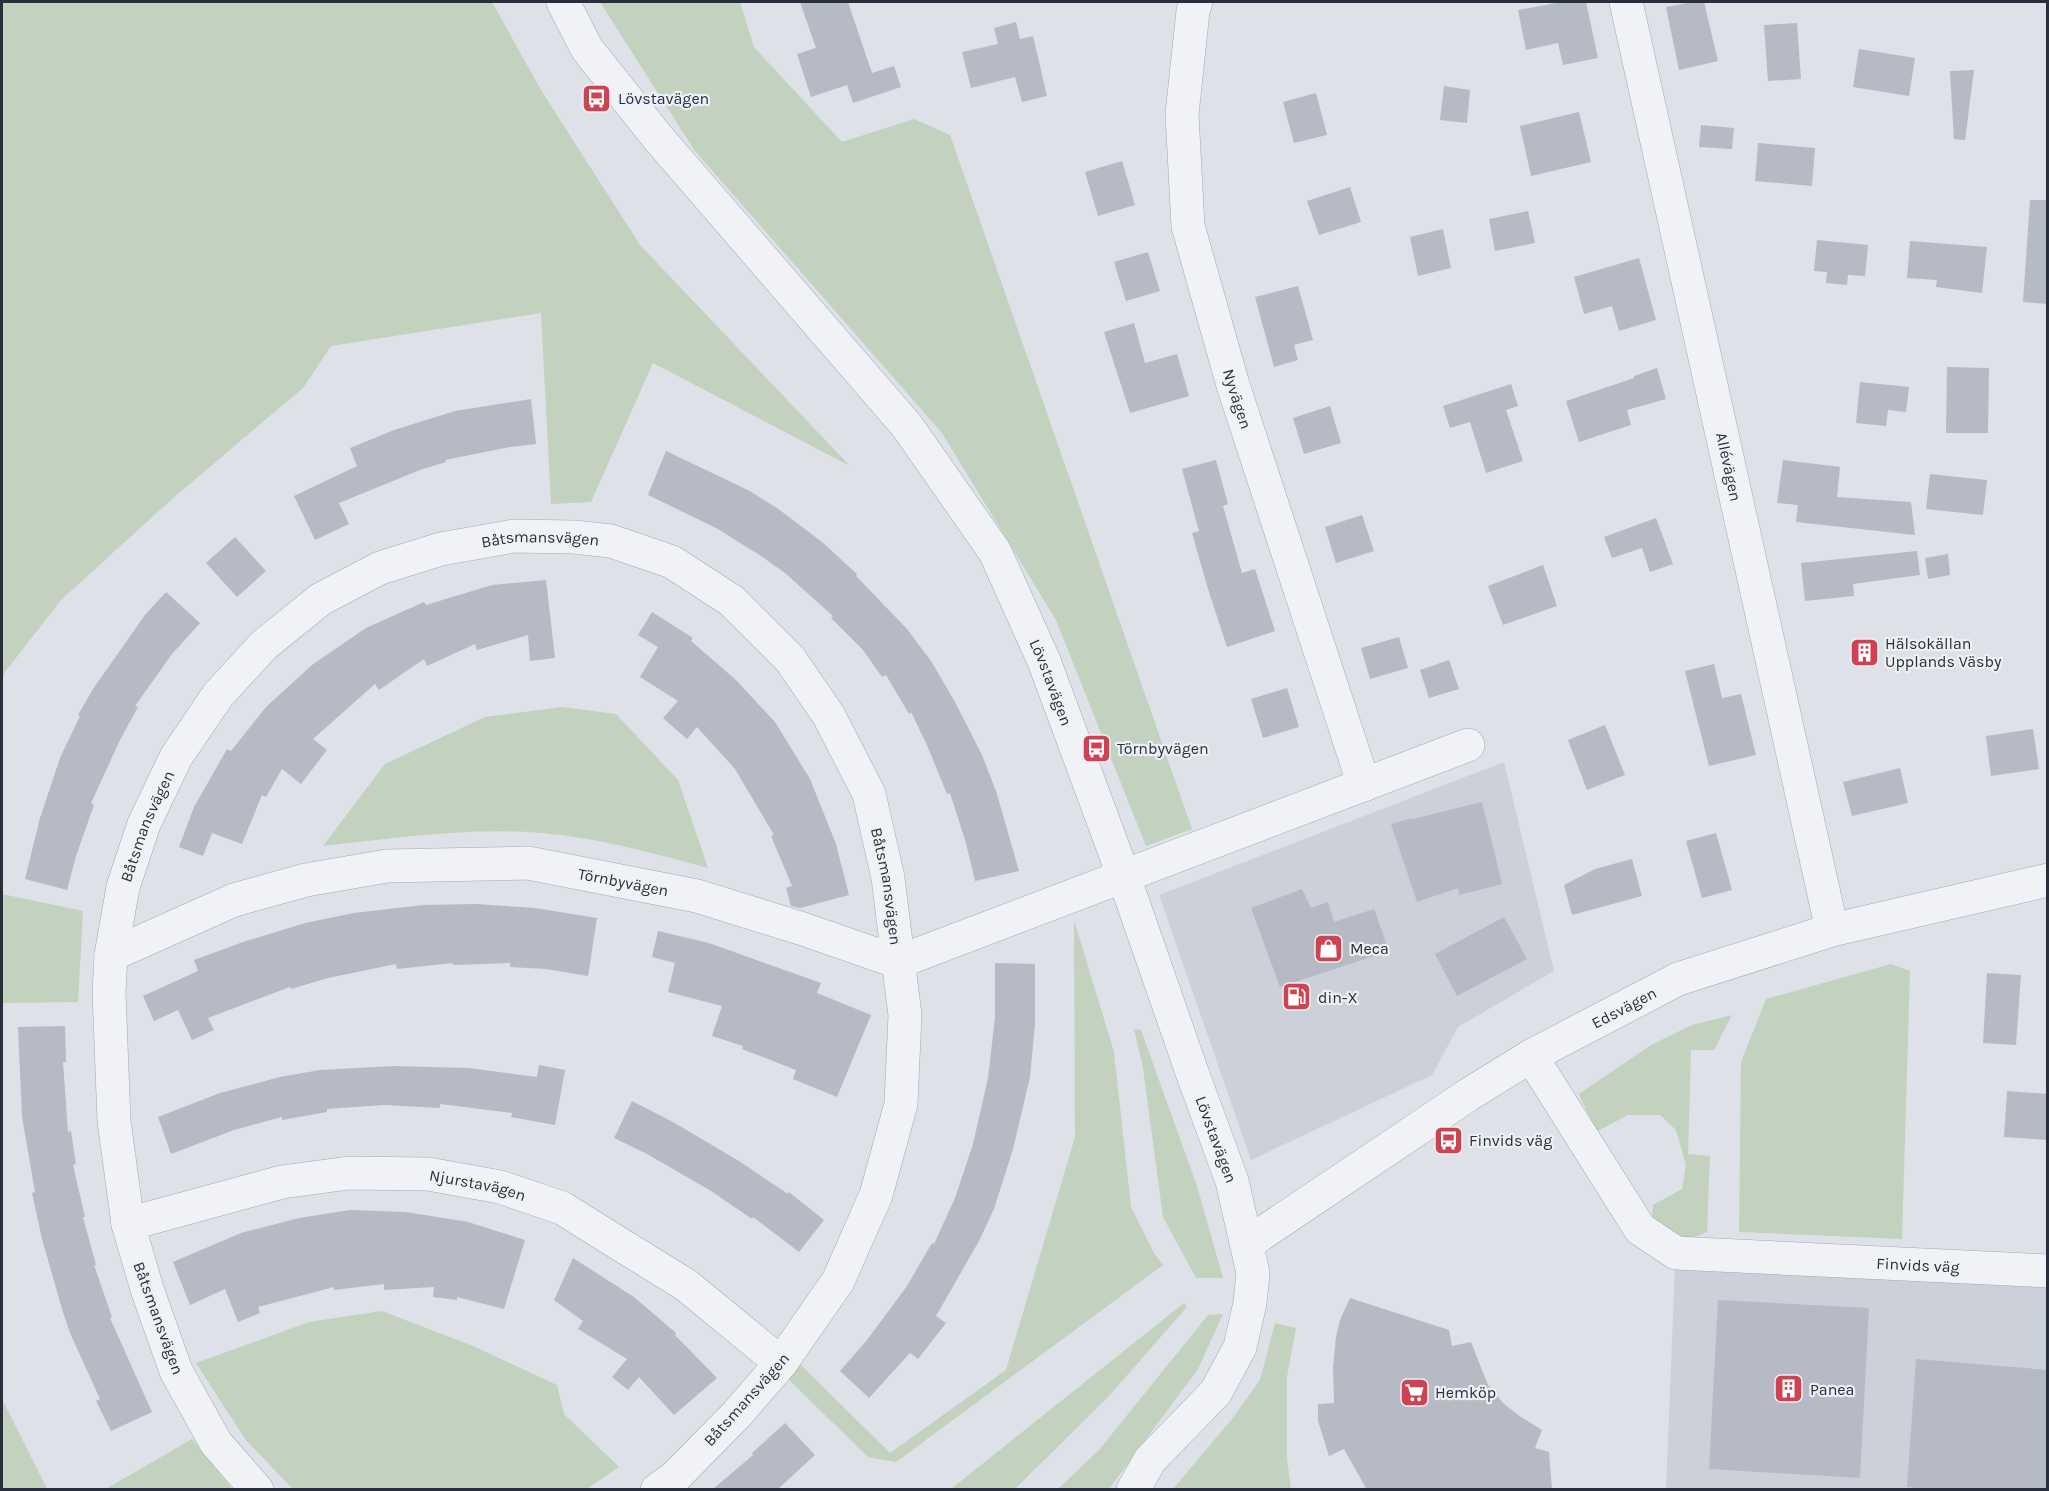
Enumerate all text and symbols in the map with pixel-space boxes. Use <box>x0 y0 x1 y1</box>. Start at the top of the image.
bus stop icon: Lövstavägen <box>581 82 613 114</box>
place label: Lövstavägen <box>618 89 709 108</box>
street label: Nyvägen <box>1219 367 1256 431</box>
street label: Allévägen <box>1712 430 1746 503</box>
street label: Båtsmansvägen <box>480 527 600 552</box>
place label: Hälsokällan Upplands Väsby <box>1885 634 2002 671</box>
street label: Lövstavägen <box>1025 636 1076 728</box>
building icon: Hälsokällan Upplands Väsby <box>1848 636 1880 668</box>
bus stop icon: Törnbyvägen <box>1080 732 1112 764</box>
place label: Törnbyvägen <box>1117 739 1209 758</box>
street label: Båtsmansvägen <box>116 767 178 884</box>
street label: Båtsmansvägen <box>867 826 905 946</box>
street label: Törnbyvägen <box>577 864 670 900</box>
shop icon: Meca <box>1313 932 1345 964</box>
place label: Meca <box>1350 939 1389 958</box>
fuel station icon: din-X <box>1281 981 1313 1013</box>
street label: Edsvägen <box>1588 983 1660 1033</box>
place label: din-X <box>1318 988 1358 1007</box>
street label: Lövstavägen <box>1191 1093 1241 1186</box>
bus stop icon: Finvids väg <box>1432 1124 1464 1156</box>
place label: Finvids väg <box>1469 1131 1552 1150</box>
street label: Njurstavägen <box>428 1165 528 1205</box>
street label: Finvids väg <box>1876 1254 1960 1277</box>
street label: Båtsmansvägen <box>129 1259 188 1377</box>
street label: Båtsmansvägen <box>700 1349 793 1450</box>
building icon: Panea <box>1773 1373 1805 1405</box>
supermarket icon: Hemköp <box>1398 1376 1430 1408</box>
place label: Panea <box>1810 1380 1854 1399</box>
place label: Hemköp <box>1435 1383 1496 1402</box>

